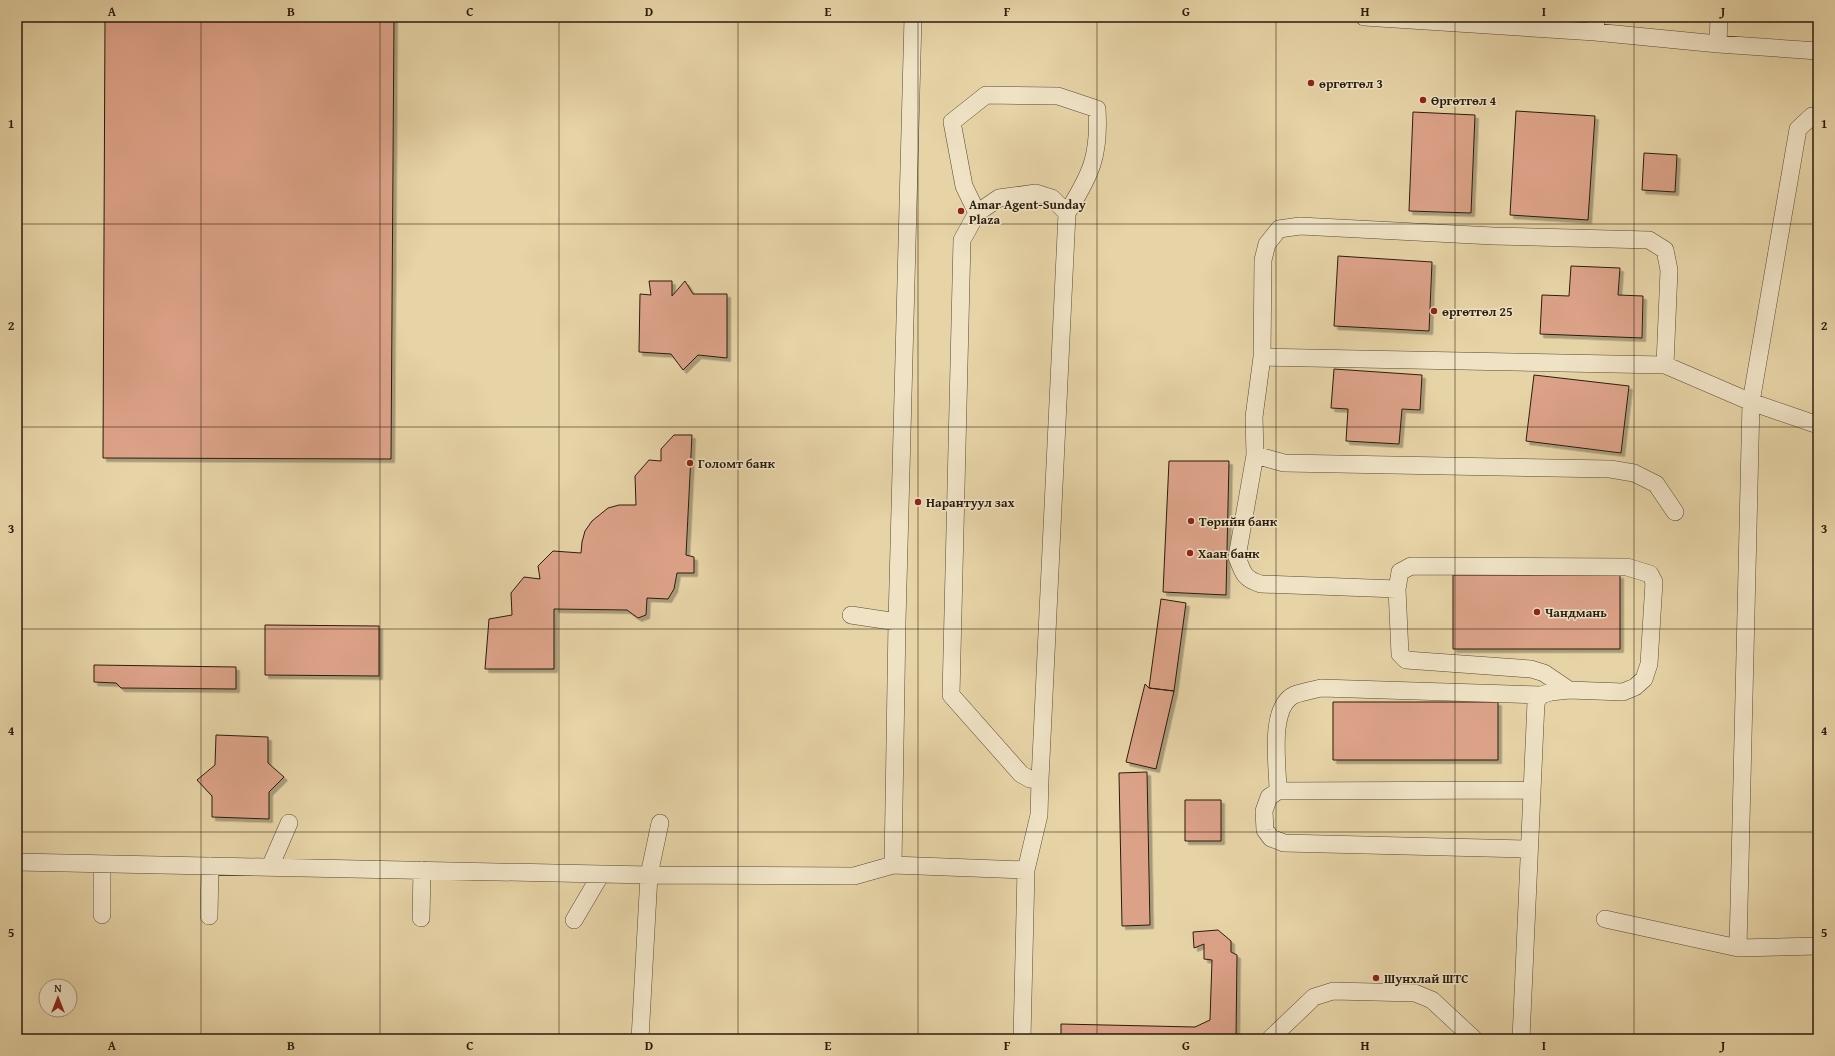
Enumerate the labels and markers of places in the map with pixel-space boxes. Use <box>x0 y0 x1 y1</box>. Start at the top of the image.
place label: өргөтгөл 3 <box>1319 74 1383 93</box>
marker: өргөтгөл 3 <box>1306 78 1316 88</box>
place label: Өргөтгөл 4 <box>1431 91 1496 110</box>
marker: Өргөтгөл 4 <box>1418 95 1428 105</box>
place label: Amar Agent-Sunday Plaza <box>969 195 1086 229</box>
marker: Amar Agent-Sunday Plaza <box>956 206 966 216</box>
place label: өргөтгөл 25 <box>1442 302 1513 321</box>
marker: өргөтгөл 25 <box>1429 306 1439 316</box>
place label: Голомт банк <box>698 454 775 473</box>
marker: Голомт банк <box>685 458 695 468</box>
place label: Нарантуул зах <box>926 493 1015 512</box>
marker: Нарантуул зах <box>913 497 923 507</box>
place label: Төрийн банк <box>1199 512 1278 531</box>
marker: Төрийн банк <box>1186 516 1196 526</box>
place label: Хаан банк <box>1198 544 1260 563</box>
marker: Хаан банк <box>1185 548 1195 558</box>
place label: Чандмань <box>1545 603 1607 622</box>
marker: Чандмань <box>1532 607 1542 617</box>
place label: Шунхлай ШТС <box>1384 969 1469 988</box>
marker: Шунхлай ШТС <box>1371 973 1381 983</box>

